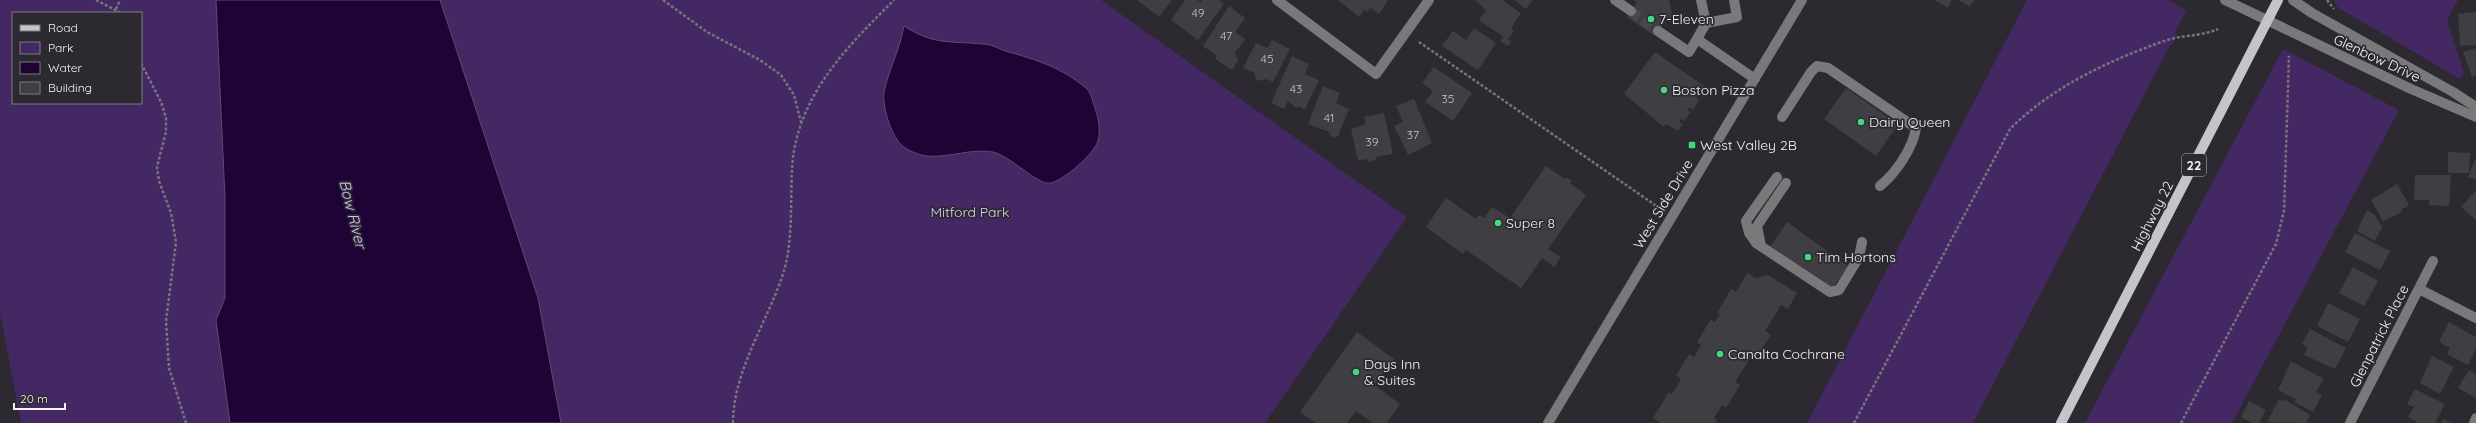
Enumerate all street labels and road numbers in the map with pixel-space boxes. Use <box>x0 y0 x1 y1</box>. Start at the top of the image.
street label: Glenbow Drive <box>2331 30 2423 86</box>
road number: 22 <box>2182 154 2206 176</box>
street label: West Side Drive <box>1629 156 1697 252</box>
street label: Highway 22 <box>2127 178 2177 254</box>
street label: Glenpatrick Place <box>2345 282 2413 390</box>

